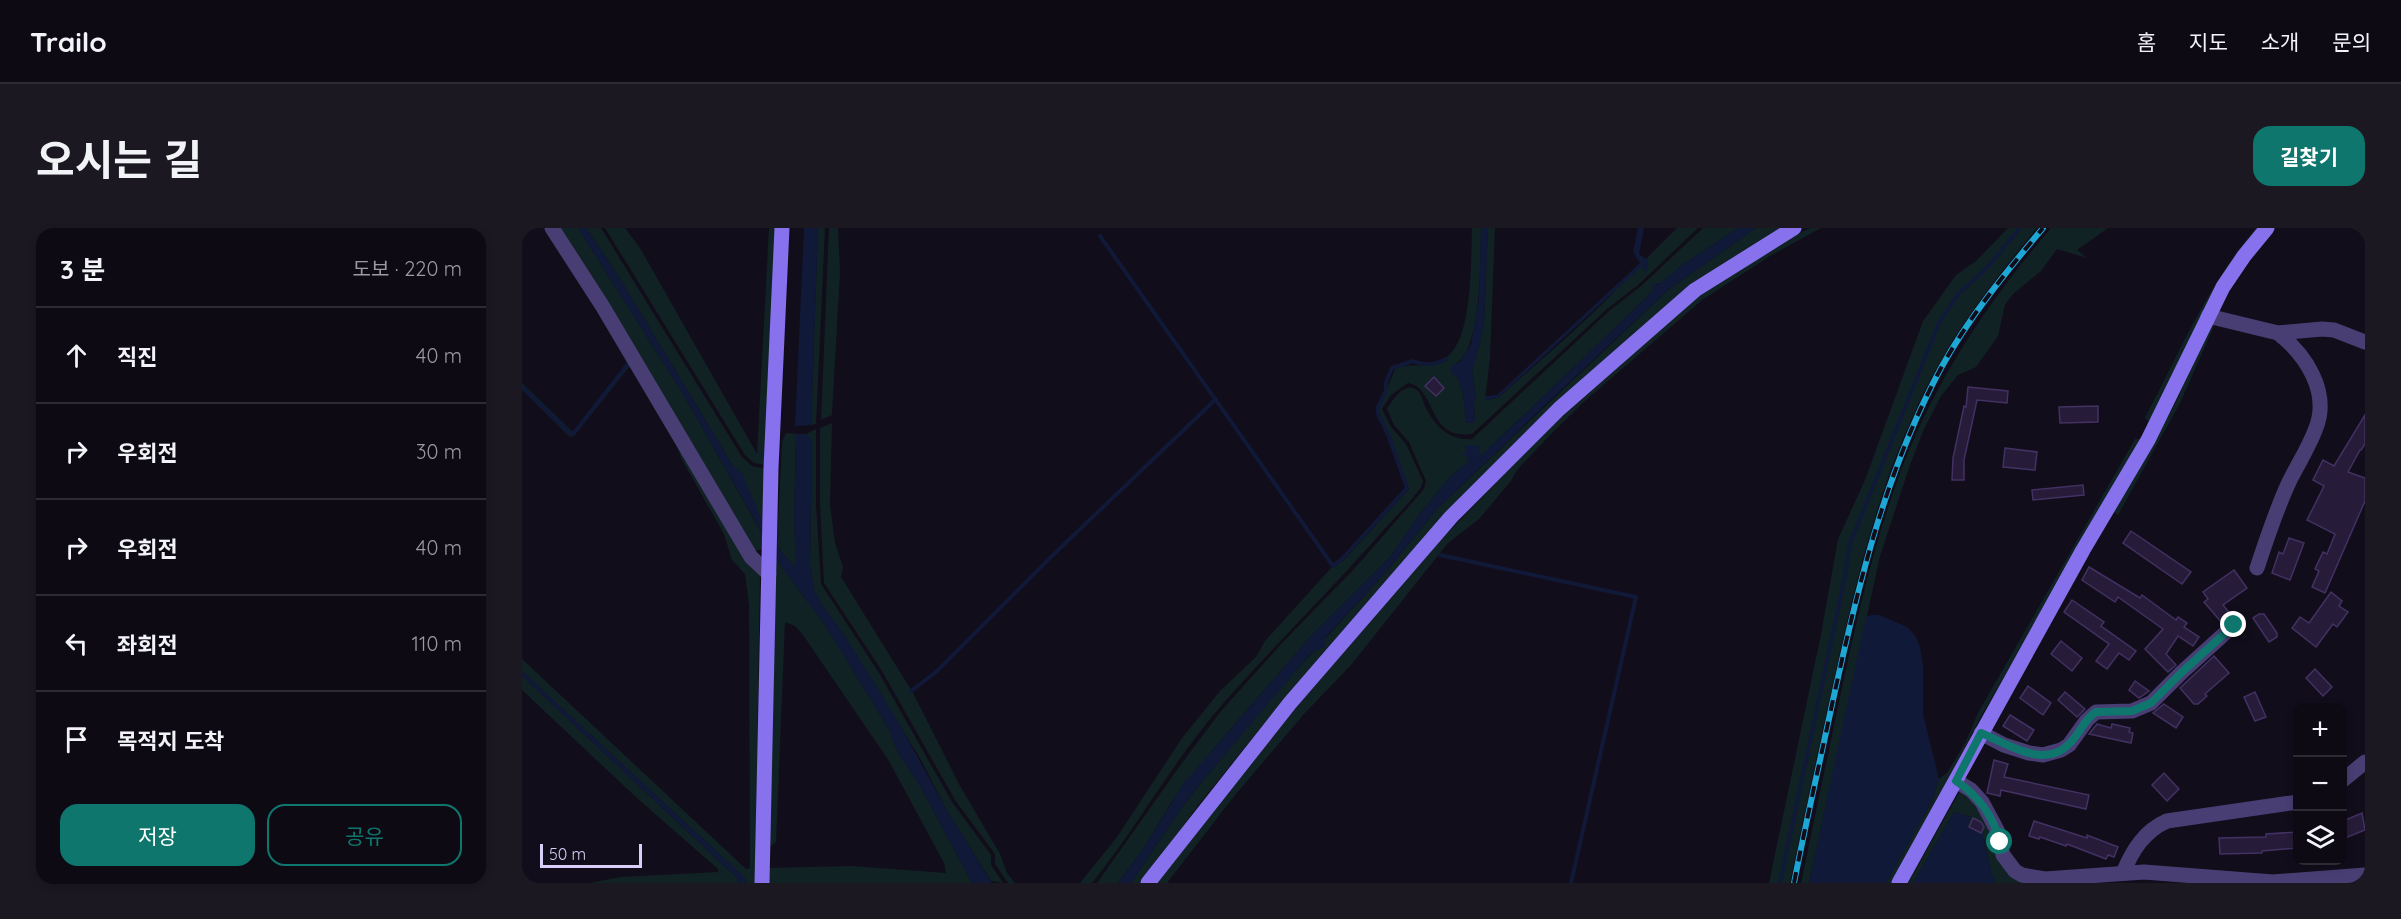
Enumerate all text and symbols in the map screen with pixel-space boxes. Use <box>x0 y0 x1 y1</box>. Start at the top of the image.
text: Trailo <box>30 24 107 59</box>
text: 홈 <box>2137 29 2156 55</box>
text: 지도 <box>2189 29 2228 55</box>
text: 소개 <box>2261 29 2299 55</box>
text: 문의 <box>2332 29 2371 55</box>
button: 길찾기 <box>2253 126 2365 186</box>
text: 오시는 길 <box>36 133 202 186</box>
text: 3 분 <box>60 253 105 286</box>
text: 도보 · 220 m <box>353 256 462 281</box>
icon: ahead <box>60 339 93 372</box>
text: 직진 <box>117 343 157 371</box>
text: 40 m <box>416 343 462 368</box>
icon: right <box>60 435 93 468</box>
text: 우회전 <box>117 439 178 467</box>
text: 30 m <box>416 439 462 464</box>
icon: right <box>60 531 93 564</box>
text: 우회전 <box>117 535 178 563</box>
text: 40 m <box>416 535 462 560</box>
route end <box>2220 611 2246 637</box>
icon: left <box>60 627 93 660</box>
text: 좌회전 <box>117 631 178 659</box>
text: 110 m <box>412 631 462 656</box>
map controls <box>2293 703 2347 865</box>
button: + <box>2293 703 2347 757</box>
icon: arrive <box>60 723 93 756</box>
text: 목적지 도착 <box>117 727 224 755</box>
button: − <box>2293 757 2347 811</box>
button: 저장 <box>60 804 255 866</box>
button: 공유 <box>267 804 462 866</box>
button: layers <box>2293 811 2347 865</box>
route start <box>1986 828 2012 854</box>
scale bar <box>540 841 642 868</box>
text: 50 m <box>549 844 586 864</box>

